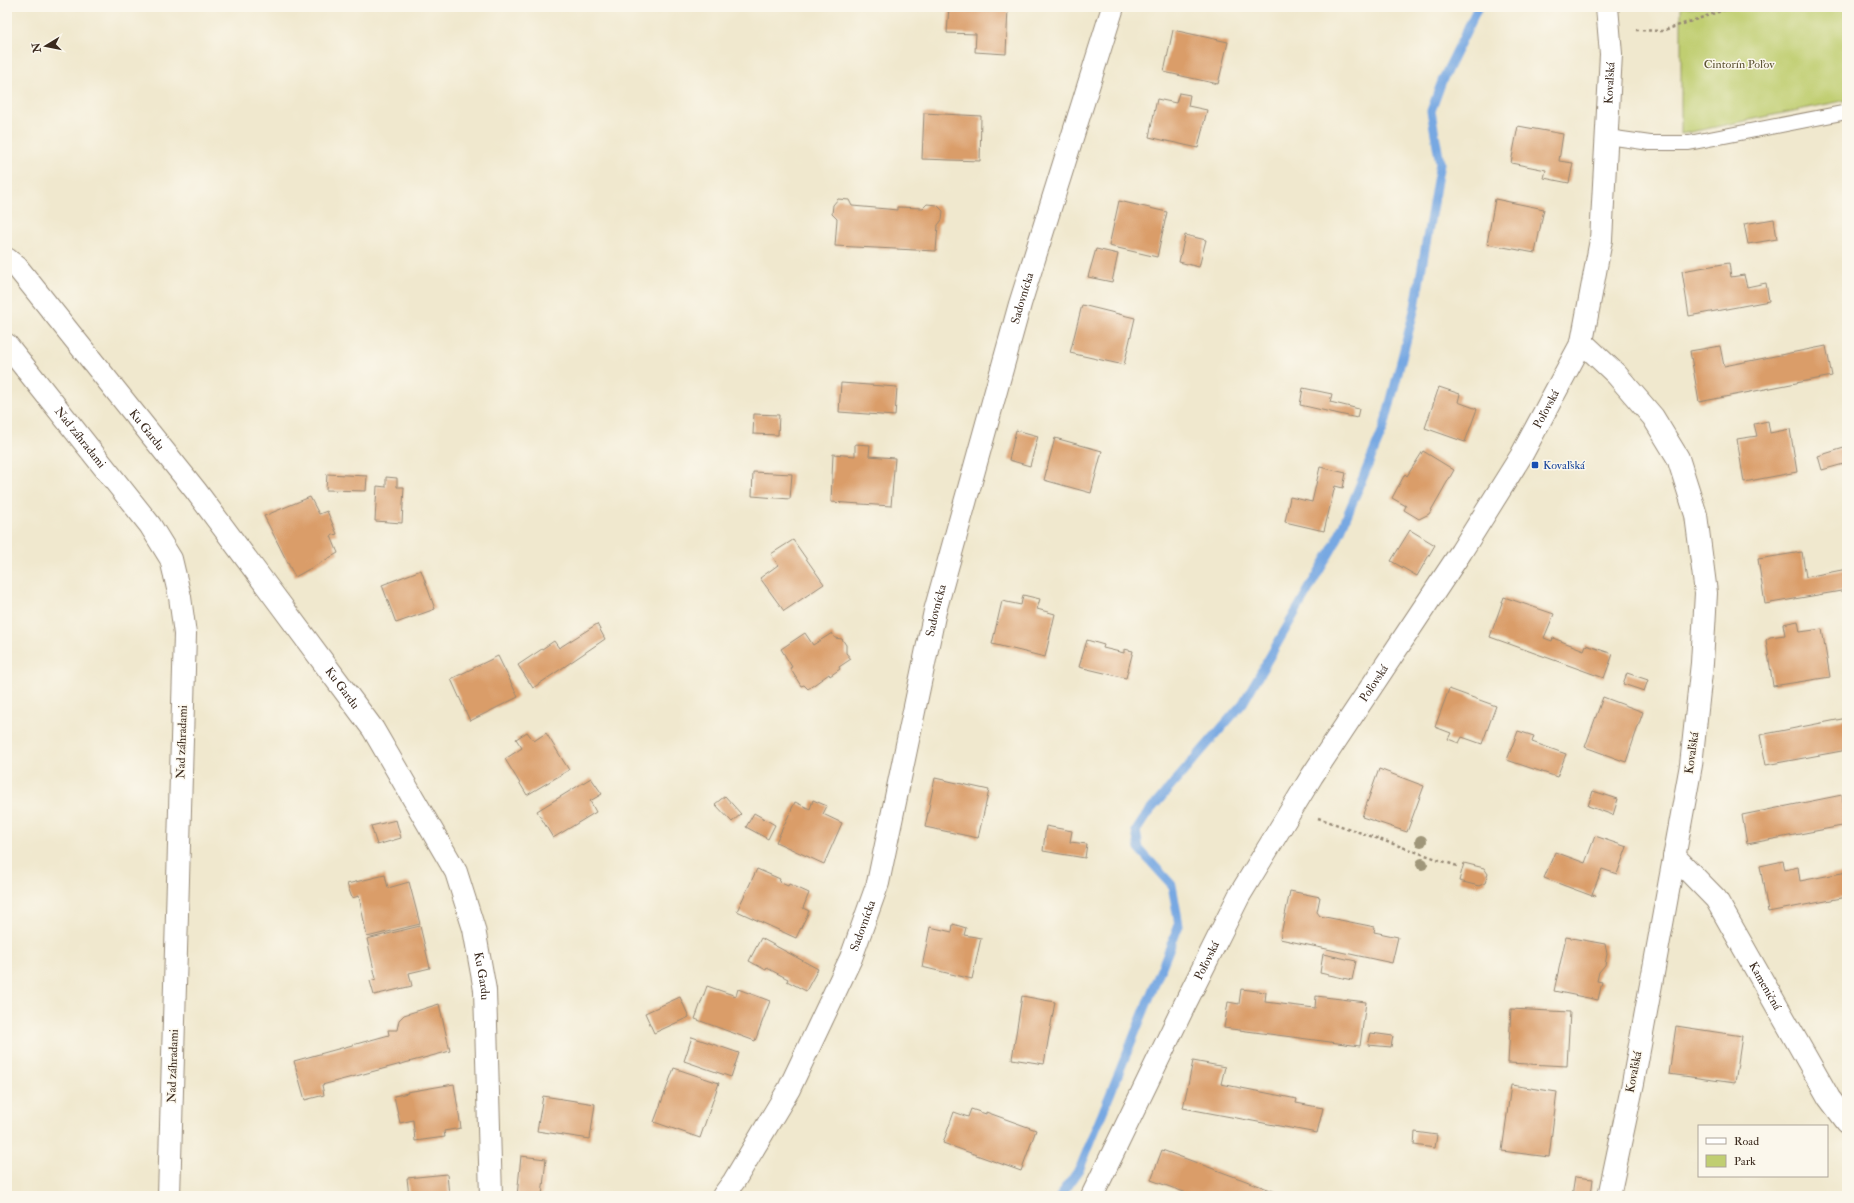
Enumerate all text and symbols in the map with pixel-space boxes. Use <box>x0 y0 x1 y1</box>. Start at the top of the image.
north arrow <box>26 26 66 66</box>
text: N <box>29 41 44 55</box>
park label: Cintorín Poľov <box>1704 57 1775 72</box>
street label: Kovaľská <box>1601 61 1618 104</box>
street label: Sadovnícka <box>1007 270 1037 326</box>
street label: Poľovská <box>1530 386 1563 431</box>
street label: Nad záhradami <box>52 404 109 471</box>
street label: Ku Gardu <box>126 406 168 453</box>
place label: Kovaľská <box>1543 458 1586 473</box>
marker: Kovaľská <box>1530 460 1540 470</box>
street label: Sadovnícka <box>922 582 950 638</box>
street label: Poľovská <box>1356 661 1392 705</box>
street label: Ku Gardu <box>322 664 363 712</box>
street label: Nad záhradami <box>173 705 191 779</box>
street label: Kovaľská <box>1682 730 1702 775</box>
street label: Sadovnícka <box>847 897 879 953</box>
street label: Poľovská <box>1191 938 1223 982</box>
street label: Ku Gardu <box>471 951 493 1000</box>
street label: Kameničná <box>1746 959 1785 1014</box>
street label: Nad záhradami <box>164 1029 182 1103</box>
street label: Kovaľská <box>1623 1049 1646 1094</box>
legend <box>1698 1125 1828 1177</box>
text: Road <box>1734 1134 1759 1149</box>
text: Park <box>1734 1154 1756 1169</box>

